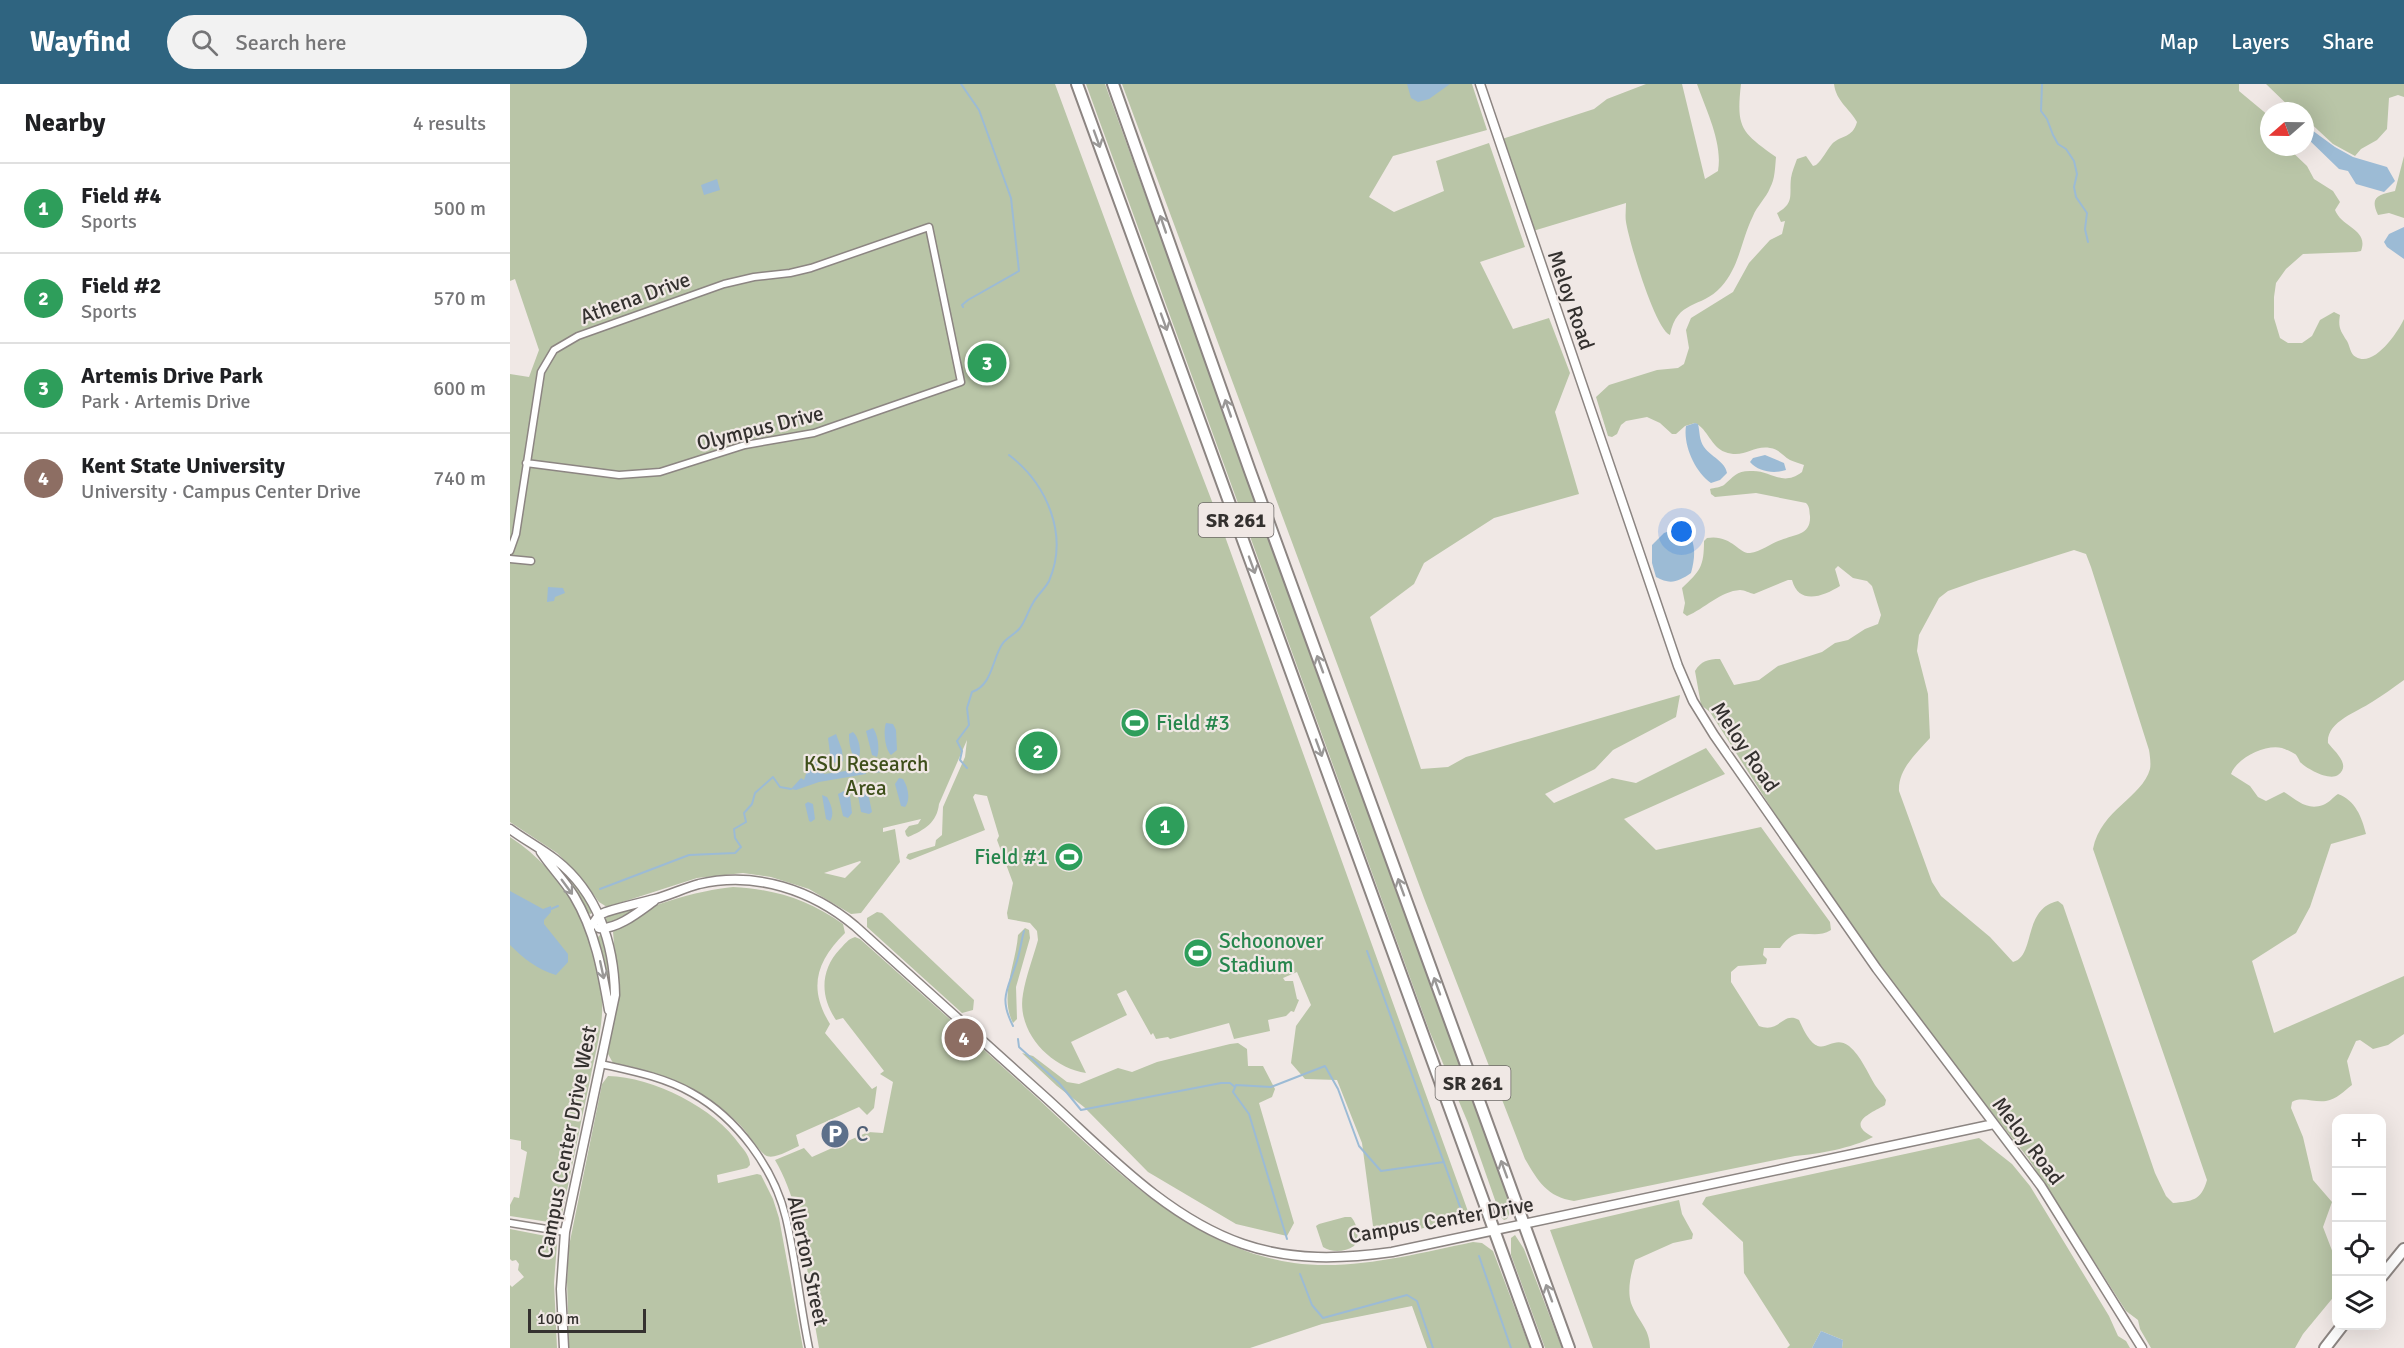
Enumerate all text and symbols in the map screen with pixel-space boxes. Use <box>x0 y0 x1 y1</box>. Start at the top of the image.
search box <box>167 15 587 69</box>
text: Wayfind <box>30 25 131 59</box>
icon: search <box>188 26 221 59</box>
text: Search here <box>236 29 347 56</box>
text: Map <box>2160 29 2198 55</box>
text: Layers <box>2231 29 2289 55</box>
text: Share <box>2322 29 2374 55</box>
north arrow <box>2260 102 2314 156</box>
text: Nearby <box>24 107 105 139</box>
text: 4 results <box>413 111 486 136</box>
one-way arrow <box>1093 129 1104 148</box>
text: Field #4 <box>81 182 161 209</box>
text: 1 <box>38 196 49 221</box>
text: 500 m <box>433 196 486 221</box>
text: Sports <box>81 209 137 234</box>
one-way arrow <box>1157 215 1168 234</box>
street label: Meloy Road <box>1542 247 1600 353</box>
street label: Athena Drive <box>576 266 694 330</box>
text: Field #2 <box>81 272 161 299</box>
text: 2 <box>38 286 49 311</box>
text: 570 m <box>433 286 486 311</box>
text: Sports <box>81 299 137 324</box>
one-way arrow <box>1159 312 1170 331</box>
pin: 3 <box>968 340 1006 386</box>
text: Artemis Drive Park <box>81 362 263 389</box>
text: 3 <box>38 376 49 401</box>
text: 600 m <box>433 376 486 401</box>
text: Park · Artemis Drive <box>81 389 250 414</box>
one-way arrow <box>1222 399 1233 418</box>
street label: Olympus Drive <box>694 400 826 456</box>
text: Kent State University <box>81 452 285 479</box>
text: 4 <box>38 466 49 491</box>
text: 740 m <box>433 466 486 491</box>
text: University · Campus Center Drive <box>81 479 361 504</box>
road number: SR 261 <box>1198 503 1274 537</box>
your location <box>1667 517 1696 546</box>
one-way arrow <box>1247 555 1258 574</box>
one-way arrow <box>1314 655 1325 674</box>
street label: Meloy Road <box>1705 697 1785 797</box>
sports icon: Field #3 <box>1119 707 1151 739</box>
place label: Field #3 <box>1156 710 1230 736</box>
pin: 2 <box>1018 728 1058 774</box>
one-way arrow <box>1314 738 1325 757</box>
park label: KSU Research Area <box>804 751 928 801</box>
pin: 1 <box>1146 804 1184 848</box>
sports icon: Field #1 <box>1053 841 1085 873</box>
place label: Field #1 <box>974 844 1048 870</box>
one-way arrow <box>561 878 573 894</box>
one-way arrow <box>1395 878 1406 897</box>
place label: Schoonover Stadium <box>1219 928 1324 978</box>
sports icon: Schoonover Stadium <box>1182 937 1214 969</box>
one-way arrow <box>597 960 608 979</box>
one-way arrow <box>1431 977 1442 996</box>
pin: 4 <box>944 1016 984 1060</box>
street label: Campus Center Drive West <box>532 1023 602 1261</box>
road number: SR 261 <box>1436 1066 1510 1100</box>
street label: Meloy Road <box>1987 1092 2069 1190</box>
map controls <box>2332 1114 2386 1330</box>
button: + <box>2332 1114 2386 1168</box>
parking icon: C <box>819 1118 851 1150</box>
place label: C <box>856 1121 869 1147</box>
one-way arrow <box>1498 1160 1509 1179</box>
button: − <box>2332 1168 2386 1222</box>
street label: Campus Center Drive <box>1346 1191 1536 1249</box>
street label: Allerton Street <box>782 1194 834 1328</box>
button: locate <box>2332 1222 2386 1276</box>
button: layers <box>2332 1276 2386 1330</box>
one-way arrow <box>1543 1284 1554 1303</box>
scale bar <box>528 1306 646 1334</box>
text: 100 m <box>537 1309 579 1329</box>

